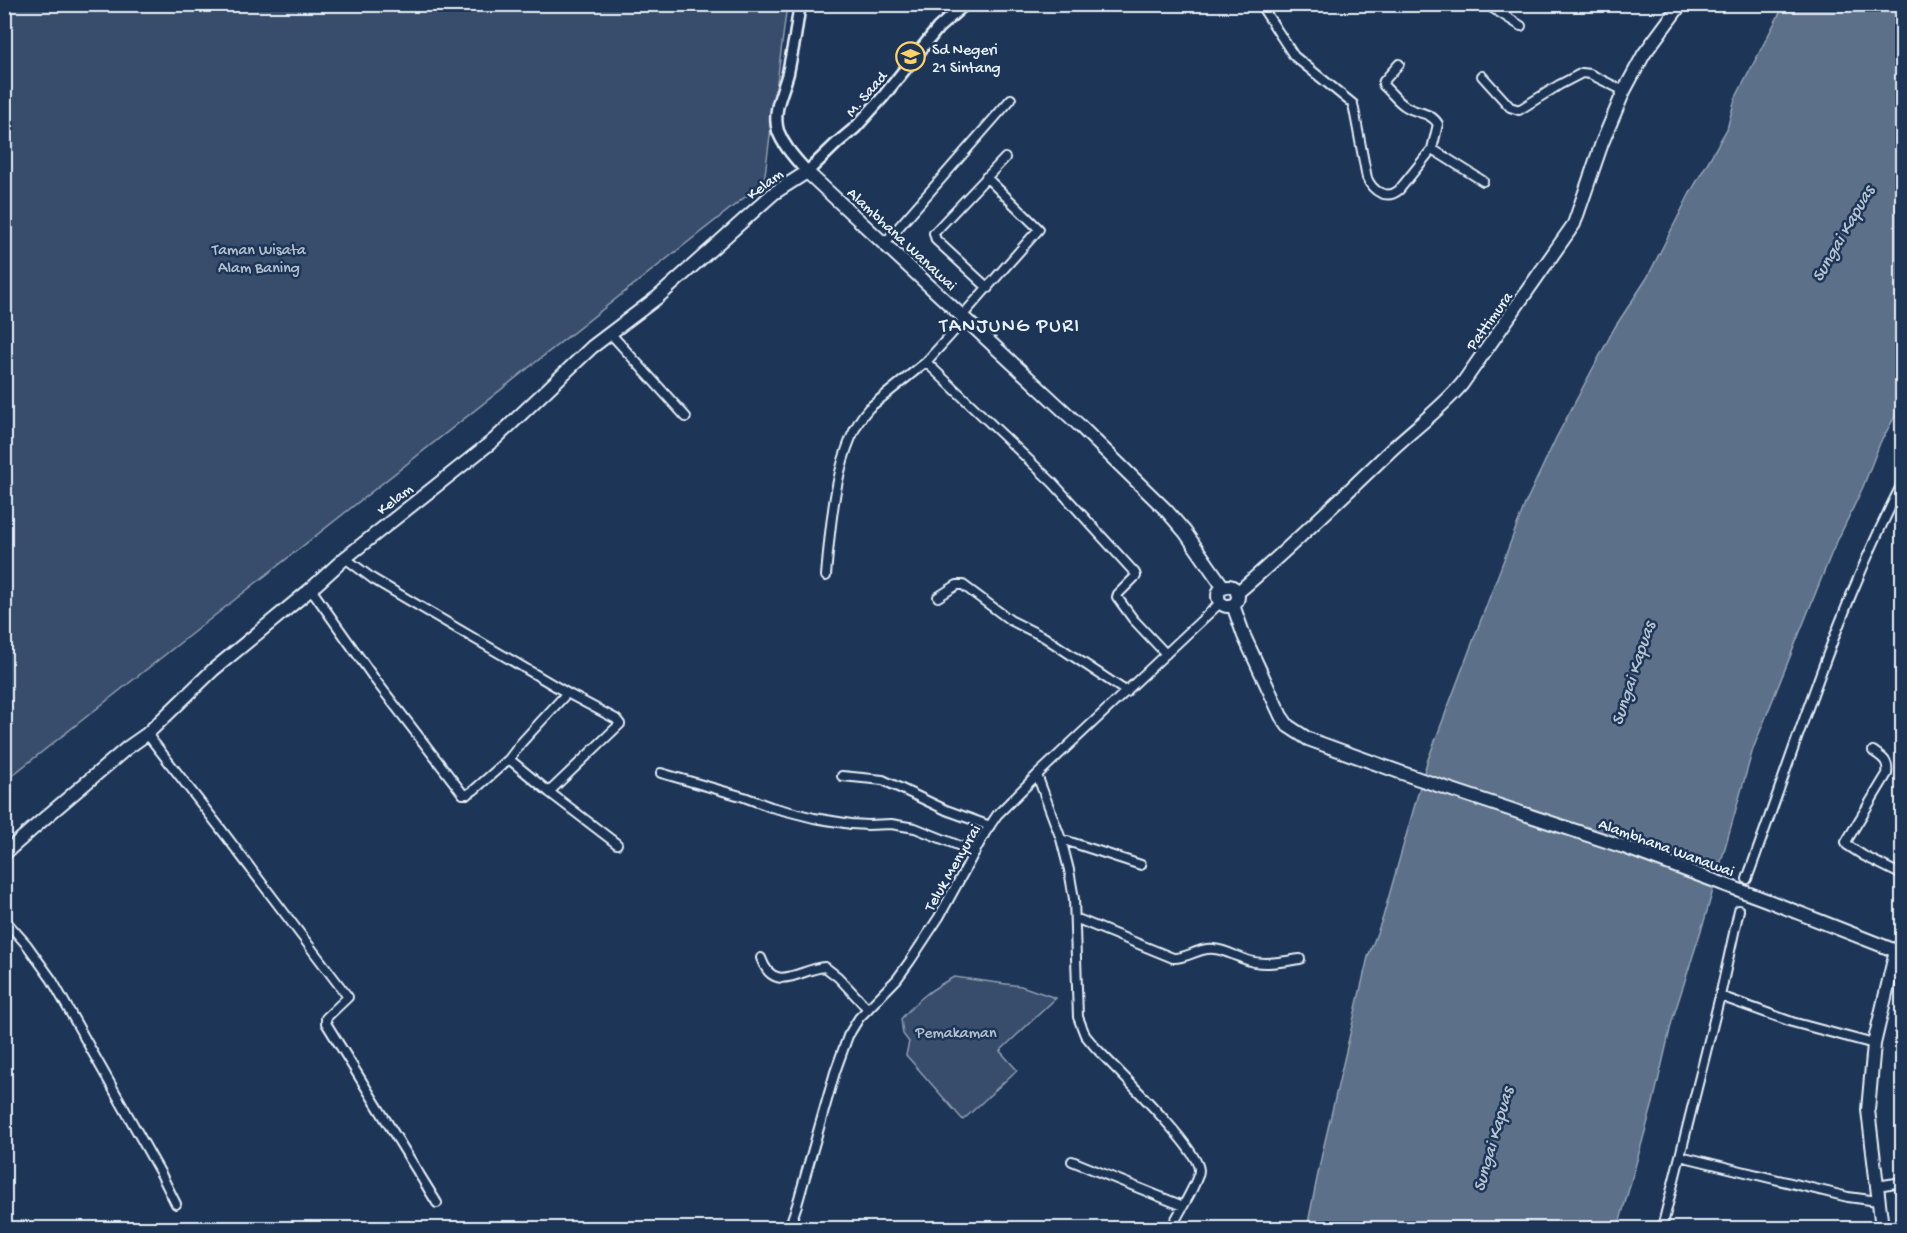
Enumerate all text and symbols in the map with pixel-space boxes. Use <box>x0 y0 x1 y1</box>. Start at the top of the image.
school or university icon: Sd Negeri 21 Sintang <box>895 41 927 73</box>
place label: Sd Negeri 21 Sintang <box>932 42 1001 79</box>
street label: M. Saad <box>843 67 894 122</box>
street label: Kelam <box>744 166 789 206</box>
water label: Sungai Kapuas <box>1808 180 1881 286</box>
street label: Alambhana Wanawai <box>842 185 959 296</box>
park label: Taman Wisata Alam Baning <box>211 242 307 279</box>
street label: Pattimura <box>1463 288 1519 356</box>
district label: TANJUNG PURI <box>939 316 1080 339</box>
street label: Kelam <box>374 480 419 521</box>
water label: Sungai Kapuas <box>1608 617 1662 728</box>
street label: Alambhana Wanawai <box>1595 816 1736 883</box>
street label: Teluk Menyurai <box>921 822 986 916</box>
park label: Pemakaman <box>914 1025 997 1044</box>
water label: Sungai Kapuas <box>1469 1083 1520 1194</box>

